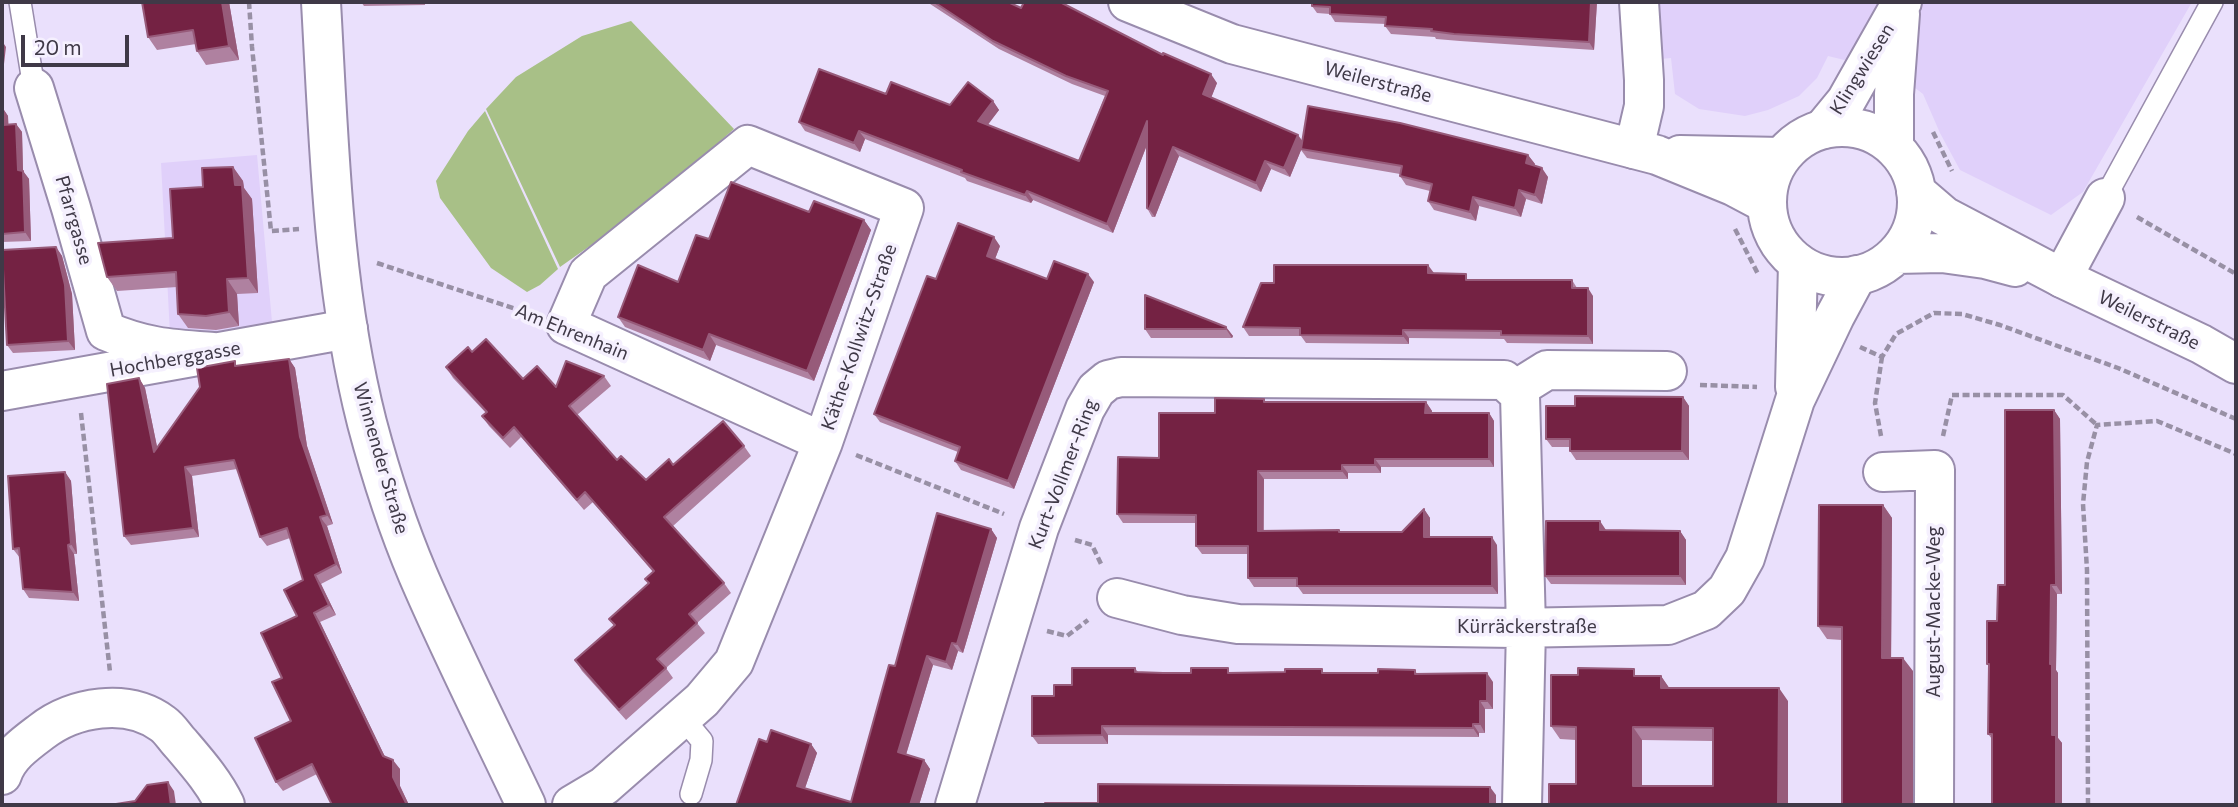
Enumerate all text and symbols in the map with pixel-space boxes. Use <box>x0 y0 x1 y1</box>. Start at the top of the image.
street label: Klingwiesen <box>1825 19 1899 119</box>
scale bar <box>24 21 133 65</box>
text: 20 m <box>34 34 82 59</box>
street label: Weilerstraße <box>1322 57 1434 107</box>
street label: Pfarrgasse <box>50 173 98 267</box>
street label: Käthe-Kollwitz-Straße <box>816 241 902 433</box>
street label: Weilerstraße <box>2094 286 2204 354</box>
street label: Am Ehrenhain <box>512 299 632 365</box>
street label: Hochberggasse <box>108 336 242 382</box>
street label: Winnender Straße <box>348 380 414 536</box>
street label: Kurt-Vollmer-Ring <box>1024 396 1102 552</box>
street label: August-Macke-Weg <box>1923 526 1945 698</box>
street label: Kürräckerstraße <box>1457 616 1597 638</box>

